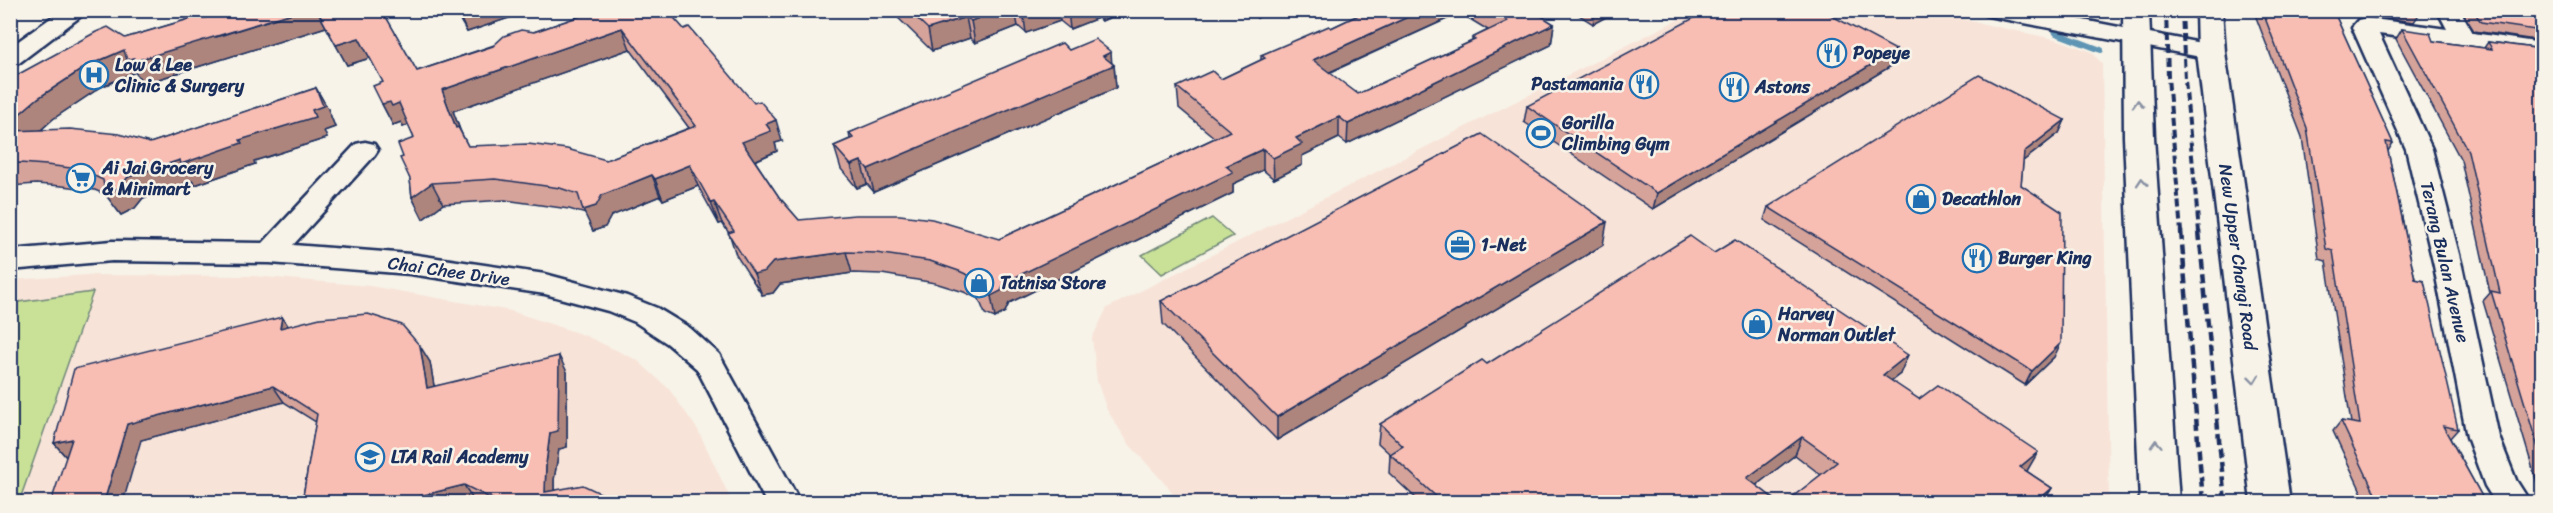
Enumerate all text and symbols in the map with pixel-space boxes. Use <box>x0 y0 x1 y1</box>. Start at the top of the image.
restaurant icon: Popeye <box>1816 37 1848 69</box>
place label: Popeye <box>1853 37 1910 69</box>
place label: Low & Lee Clinic & Surgery <box>114 49 245 102</box>
hospital icon: Low & Lee Clinic & Surgery <box>78 59 110 91</box>
place label: Pastamania <box>1531 68 1624 100</box>
restaurant icon: Pastamania <box>1628 68 1660 100</box>
restaurant icon: Astons <box>1718 71 1750 103</box>
place label: Astons <box>1754 71 1811 103</box>
one-way arrow <box>2131 99 2144 108</box>
place label: Gorilla Climbing Gym <box>1561 107 1670 160</box>
sports icon: Gorilla Climbing Gym <box>1525 117 1557 149</box>
place label: Ai Jai Grocery & Minimart <box>101 152 214 205</box>
supermarket icon: Ai Jai Grocery & Minimart <box>65 162 97 194</box>
street label: New Upper Changi Road <box>2209 162 2267 354</box>
one-way arrow <box>2135 177 2148 186</box>
street label: Terang Bulan Avenue <box>2411 178 2479 346</box>
shop icon: Decathlon <box>1905 183 1937 215</box>
place label: Decathlon <box>1942 183 2021 215</box>
office icon: 1-Net <box>1444 229 1476 261</box>
place label: 1-Net <box>1481 229 1527 261</box>
restaurant icon: Burger King <box>1961 242 1993 274</box>
place label: Burger King <box>1998 242 2092 274</box>
street label: Chai Chee Drive <box>386 247 512 295</box>
shop icon: Tatnisa Store <box>963 267 995 299</box>
place label: Tatnisa Store <box>1000 267 1107 299</box>
place label: Harvey Norman Outlet <box>1777 298 1897 351</box>
shop icon: Harvey Norman Outlet <box>1741 308 1773 340</box>
one-way arrow <box>2248 374 2260 383</box>
one-way arrow <box>2150 440 2163 449</box>
school or university icon: LTA Rail Academy <box>354 441 386 473</box>
place label: LTA Rail Academy <box>391 441 529 473</box>

